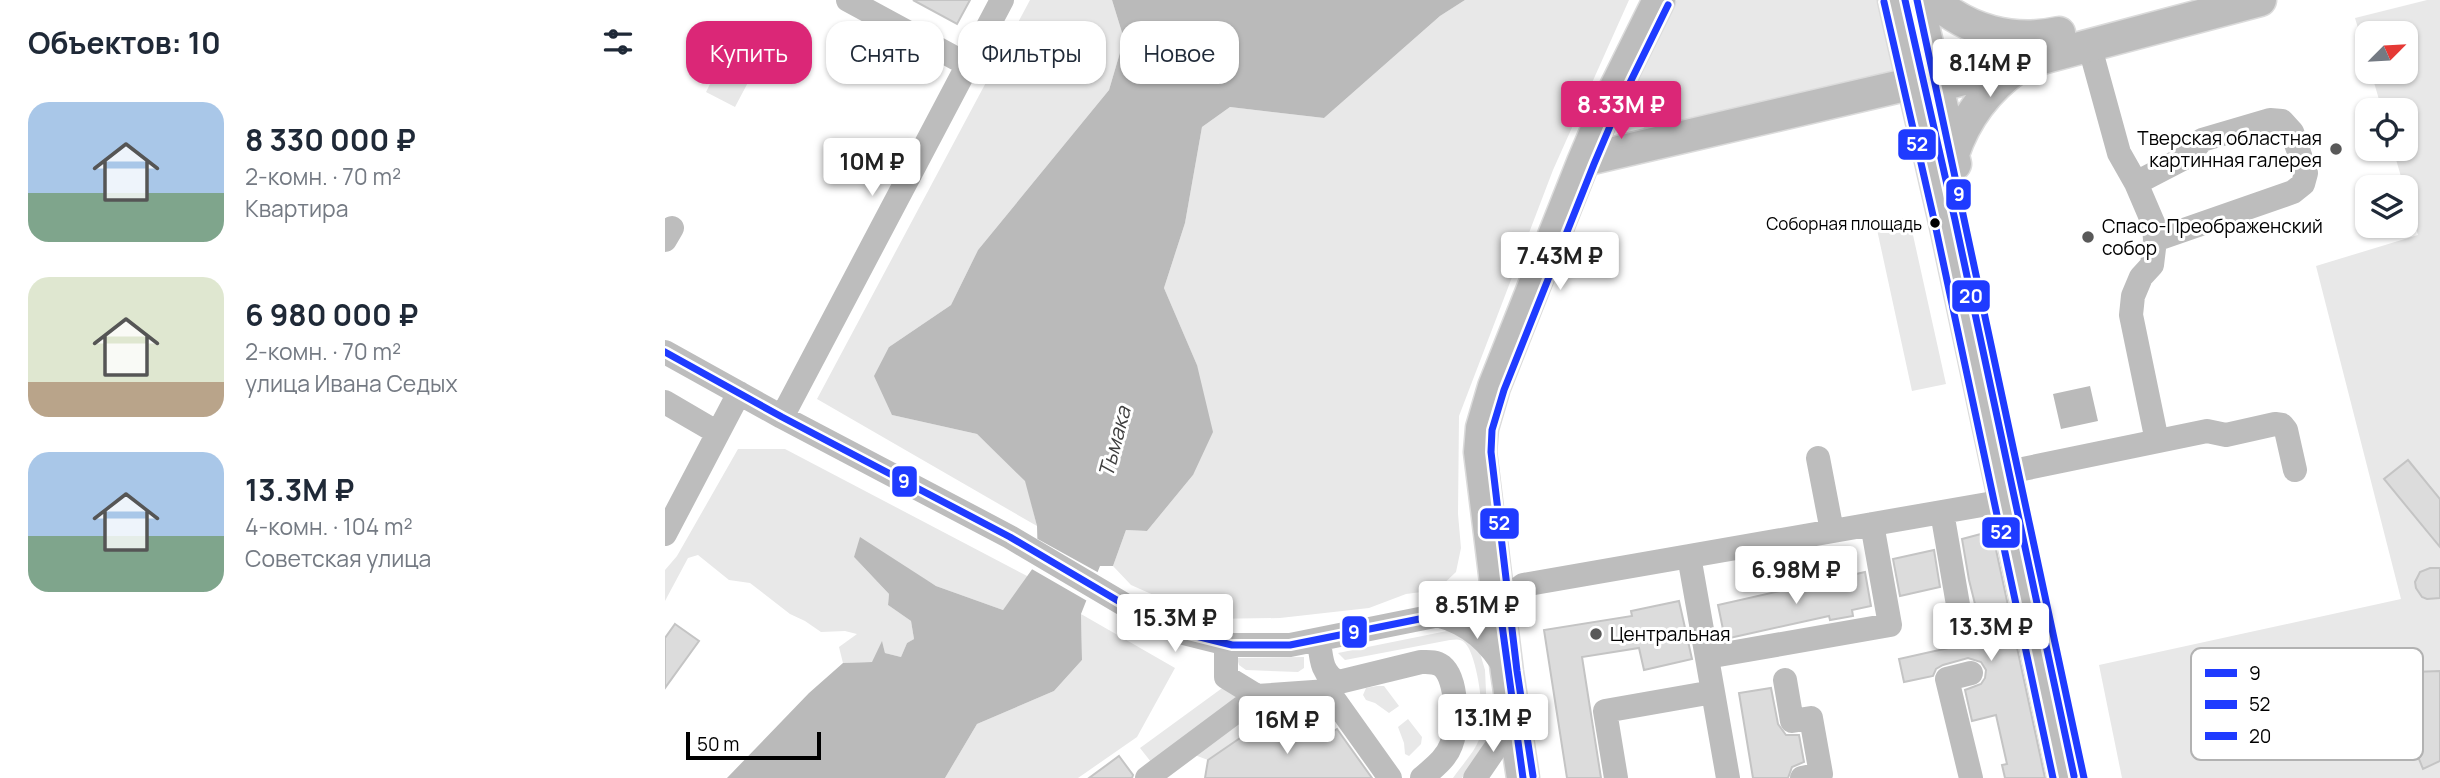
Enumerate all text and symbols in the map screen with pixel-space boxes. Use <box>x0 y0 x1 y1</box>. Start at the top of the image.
chip: Купить <box>686 21 812 84</box>
chip: Снять <box>826 21 944 84</box>
chip: Фильтры <box>958 21 1106 84</box>
chip: Новое <box>1120 21 1239 84</box>
north arrow <box>2355 21 2419 84</box>
map controls <box>2355 21 2418 238</box>
text: Объектов: 10 <box>28 22 221 63</box>
icon: filters <box>599 23 637 61</box>
pin: 8.14M ₽ <box>1925 40 2055 99</box>
text: 8.14M ₽ <box>1949 46 2031 78</box>
pin: 8.33M ₽ <box>1556 82 1686 141</box>
text: 8.33M ₽ <box>1577 88 1665 120</box>
button: locate <box>2355 98 2418 161</box>
text: 8 330 000 ₽ <box>245 119 416 160</box>
place label: Тверская областная картинная галерея <box>2137 125 2322 173</box>
line badge: 52 <box>1897 128 1937 161</box>
icon: home <box>84 130 168 214</box>
text: 52 <box>1906 131 1928 157</box>
pin: 10M ₽ <box>823 138 921 198</box>
marker: Тверская областная картинная галерея <box>2328 141 2344 157</box>
text: 10M ₽ <box>839 145 905 177</box>
text: 2-комн. · 70 m² <box>245 160 401 192</box>
button: layers <box>2355 175 2418 238</box>
line badge: 9 <box>1945 178 1972 211</box>
text: 9 <box>1953 181 1965 207</box>
text: Квартира <box>245 192 349 224</box>
place label: Соборная площадь <box>1766 212 1922 235</box>
place label: Спасо-Преображенский собор <box>2102 213 2323 261</box>
marker: Соборная площадь <box>1928 216 1942 230</box>
marker: Спасо-Преображенский собор <box>2080 229 2096 245</box>
pin: 7.43M ₽ <box>1495 232 1625 292</box>
text: 7.43M ₽ <box>1517 239 1603 271</box>
line badge: 20 <box>1951 279 1991 313</box>
text: 20 <box>1959 283 1983 309</box>
text: 6 980 000 ₽ <box>245 294 418 335</box>
icon: home <box>84 305 168 389</box>
text: 2-комн. · 70 m² <box>245 335 401 367</box>
text: улица Ивана Седых <box>245 367 458 399</box>
water label: Тьмака <box>1091 402 1137 480</box>
line badge: 9 <box>891 465 918 498</box>
text: 9 <box>898 468 910 494</box>
text: 13.3M ₽ <box>245 469 354 510</box>
icon: home <box>84 480 168 564</box>
line badge: 52 <box>1479 507 1520 540</box>
text: 4-комн. · 104 m² <box>245 510 413 542</box>
text: 52 <box>1488 510 1510 536</box>
line badge: 52 <box>1981 516 2021 549</box>
text: 52 <box>1990 519 2012 545</box>
text: Советская улица <box>245 542 431 574</box>
pin: 6.98M ₽ <box>1731 546 1861 606</box>
text: 6.98M ₽ <box>1751 553 1841 585</box>
pin: 8.51M ₽ <box>1412 582 1542 641</box>
text: 8.51M ₽ <box>1435 588 1519 620</box>
pin: 15.3M ₽ <box>1110 594 1240 654</box>
text: 15.3M ₽ <box>1133 601 1217 633</box>
pin: 13.3M ₽ <box>1926 604 2056 663</box>
text: 13.3M ₽ <box>1949 610 2033 642</box>
line badge: 9 <box>1341 615 1368 649</box>
text: 9 <box>1348 619 1360 645</box>
place label: Центральная <box>1610 621 1730 647</box>
marker: Центральная <box>1588 626 1604 642</box>
legend <box>2191 648 2423 760</box>
text: 9 <box>2249 660 2261 686</box>
text: 52 <box>2249 691 2270 717</box>
pin: 13.1M ₽ <box>1428 694 1558 754</box>
pin: 16M ₽ <box>1238 696 1336 756</box>
text: 13.1M ₽ <box>1454 701 1532 733</box>
text: 16M ₽ <box>1255 703 1319 735</box>
text: 20 <box>2249 723 2271 749</box>
scale bar <box>686 729 821 761</box>
text: 50 m <box>697 731 739 757</box>

